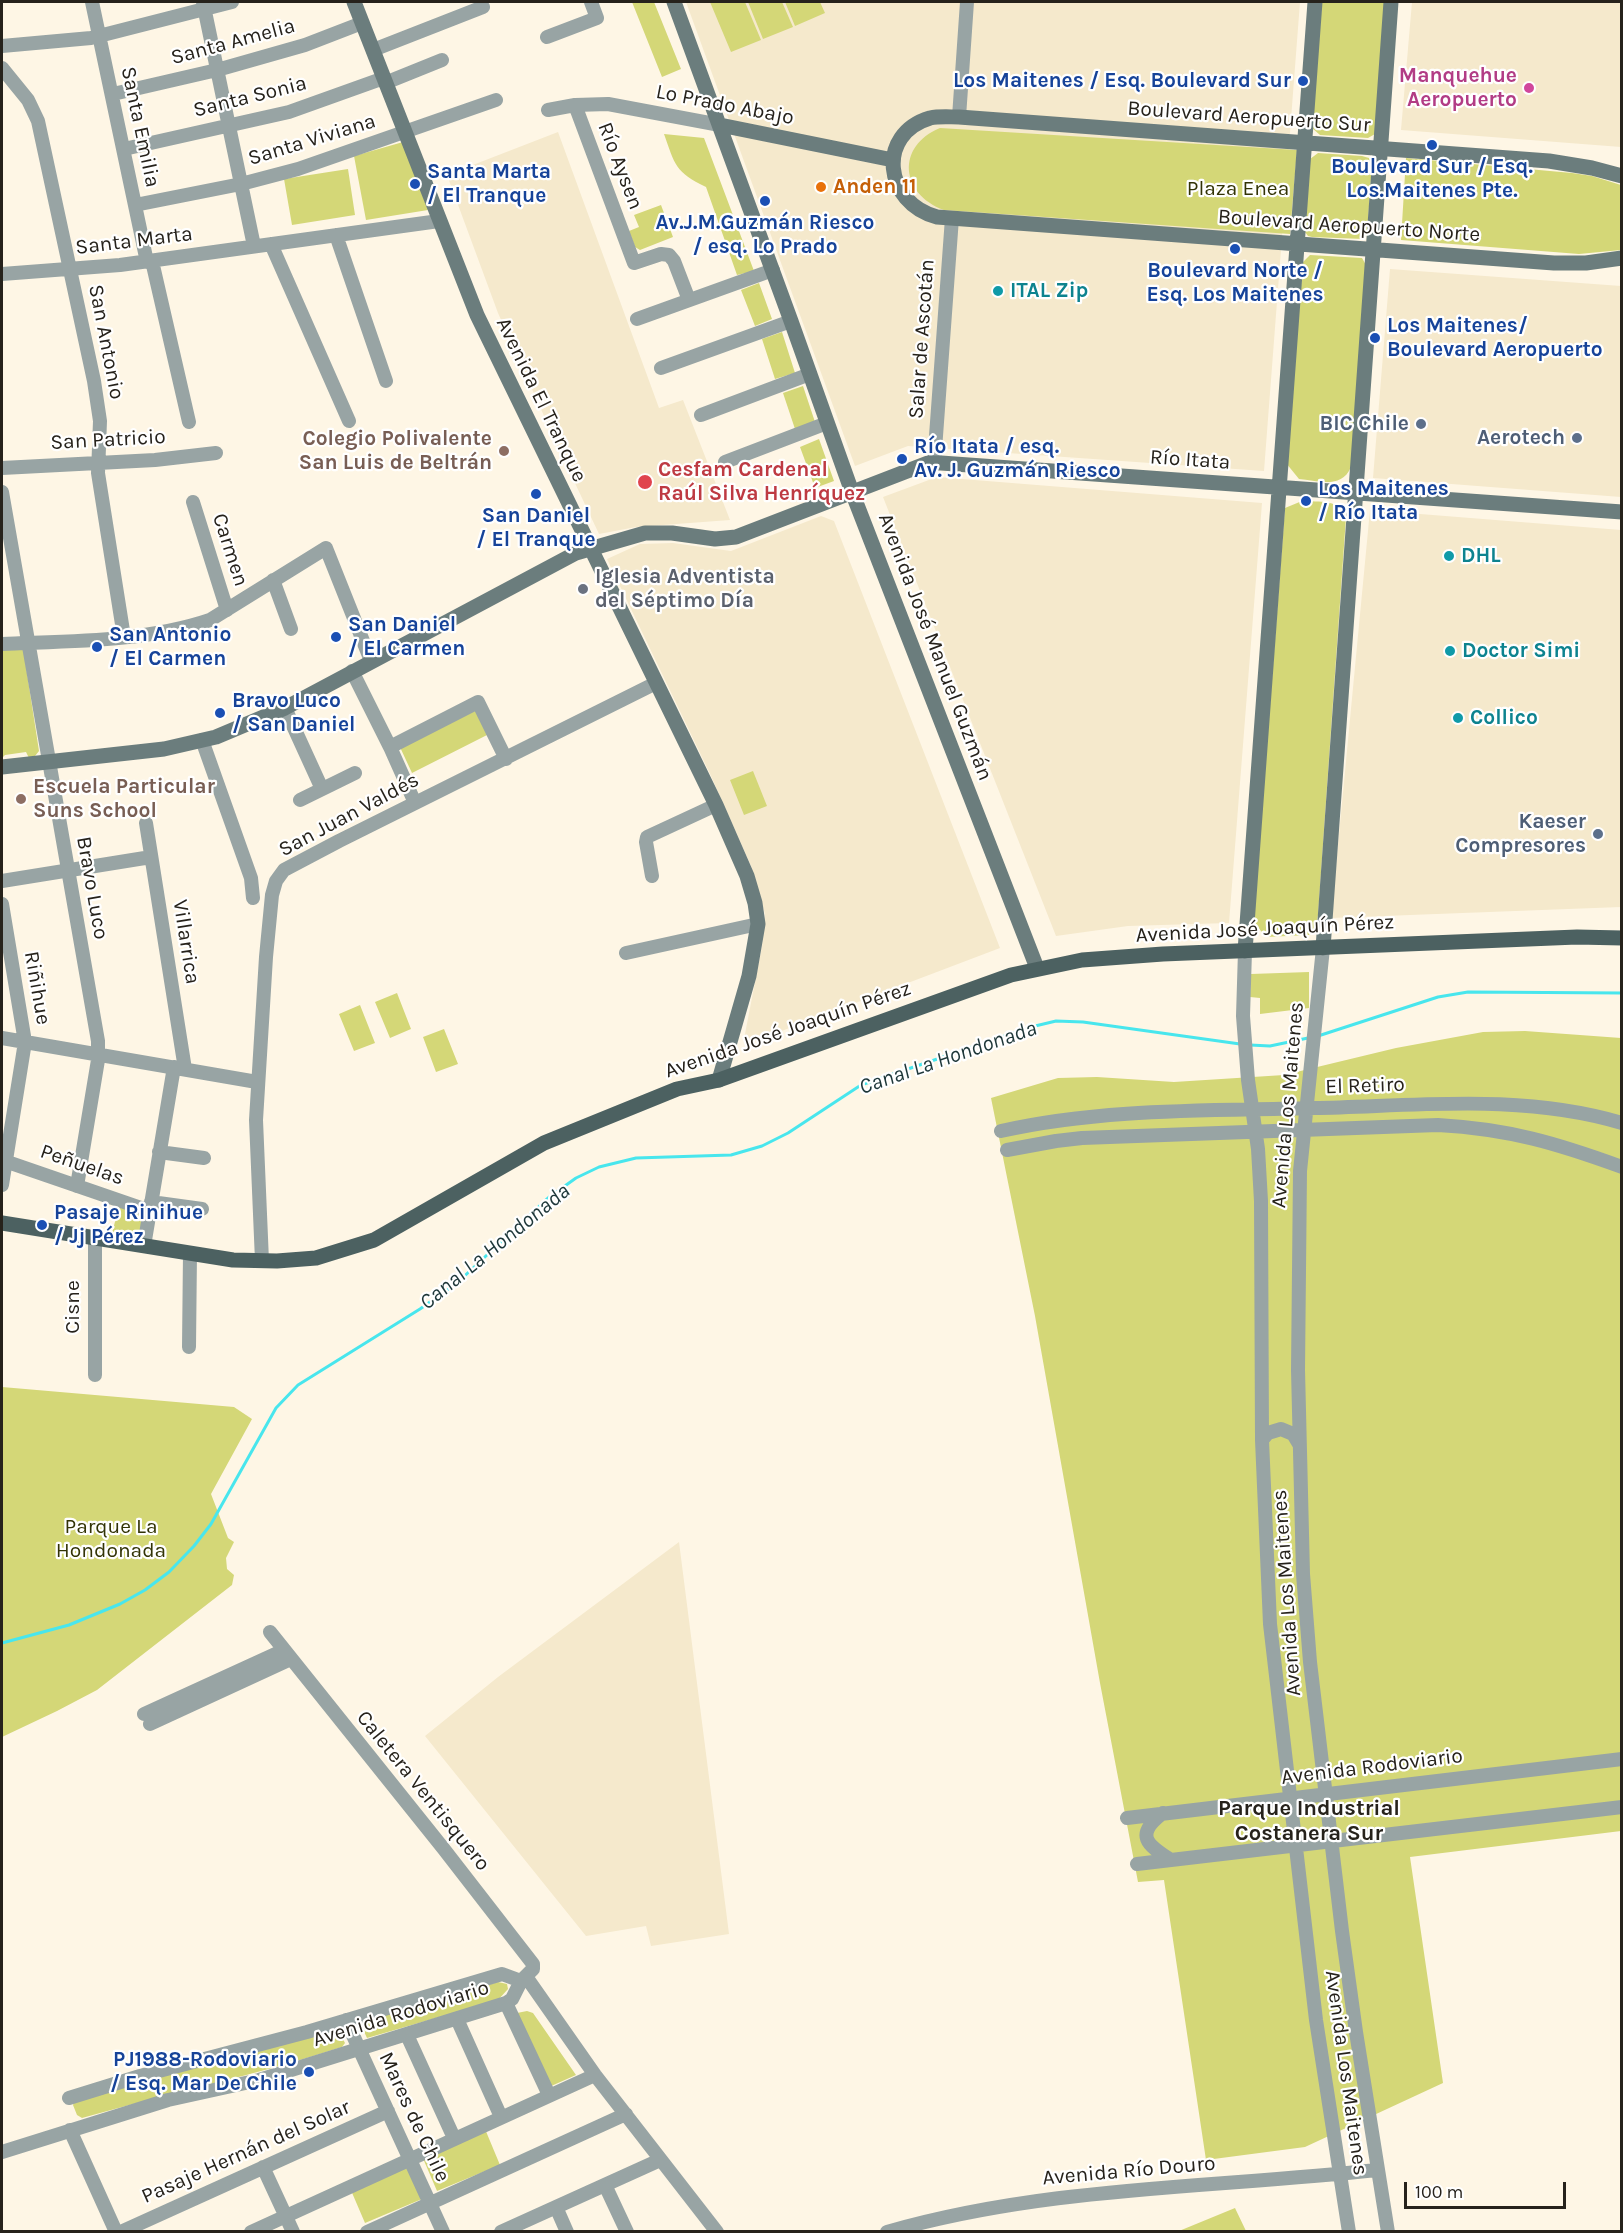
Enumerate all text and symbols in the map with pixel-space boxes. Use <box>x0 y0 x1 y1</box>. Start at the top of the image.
street label: Santa Amelia <box>168 13 298 71</box>
place label: Manquehue Aeropuerto <box>1399 63 1517 113</box>
street label: Santa Emilia <box>115 64 165 190</box>
place label: Los Maitenes / Esq. Boulevard Sur <box>953 68 1291 94</box>
street label: Santa Sonia <box>191 71 309 123</box>
marker: Los Maitenes / Esq. Boulevard Sur <box>1296 74 1310 88</box>
street label: Lo Prado Abajo <box>654 79 796 131</box>
marker: Manquehue Aeropuerto <box>1522 81 1536 95</box>
street label: Boulevard Aeropuerto Sur <box>1127 96 1371 138</box>
street label: Santa Viviana <box>245 109 379 171</box>
street label: Río Aysen <box>592 119 648 213</box>
marker: Boulevard Sur / Esq. Los.Maitenes Pte. <box>1425 138 1439 152</box>
place label: Boulevard Sur / Esq. Los.Maitenes Pte. <box>1331 154 1533 204</box>
place label: Santa Marta / El Tranque <box>427 159 551 209</box>
place label: Anden 11 <box>833 174 917 200</box>
park label: Plaza Enea <box>1187 176 1289 202</box>
marker: Santa Marta / El Tranque <box>408 177 422 191</box>
marker: Anden 11 <box>814 180 828 194</box>
marker: Av.J.M.Guzmán Riesco / esq. Lo Prado <box>758 194 772 208</box>
street label: Boulevard Aeropuerto Norte <box>1217 204 1481 248</box>
place label: Av.J.M.Guzmán Riesco / esq. Lo Prado <box>656 210 874 260</box>
street label: Santa Marta <box>74 221 194 261</box>
marker: Boulevard Norte / Esq. Los Maitenes <box>1228 242 1242 256</box>
street label: Salar de Ascotán <box>904 258 940 420</box>
place label: Boulevard Norte / Esq. Los Maitenes <box>1147 258 1323 308</box>
place label: ITAL Zip <box>1010 278 1088 304</box>
street label: San Antonio <box>83 282 129 402</box>
marker: ITAL Zip <box>991 284 1005 298</box>
place label: Los Maitenes/ Boulevard Aeropuerto <box>1387 313 1603 363</box>
street label: Avenida El Tranque <box>490 314 592 486</box>
marker: Los Maitenes/ Boulevard Aeropuerto <box>1368 331 1382 345</box>
place label: BIC Chile <box>1320 411 1409 437</box>
marker: BIC Chile <box>1414 417 1428 431</box>
street label: San Patricio <box>50 424 166 456</box>
place label: Aerotech <box>1477 425 1565 451</box>
place label: Colegio Polivalente San Luis de Beltrán <box>299 426 492 476</box>
marker: Aerotech <box>1570 431 1584 445</box>
place label: Río Itata / esq. Av. J. Guzmán Riesco <box>914 434 1121 484</box>
marker: Colegio Polivalente San Luis de Beltrán <box>497 444 511 458</box>
street label: Río Itata <box>1149 445 1231 475</box>
marker: Río Itata / esq. Av. J. Guzmán Riesco <box>895 452 909 466</box>
place label: Cesfam Cardenal Raúl Silva Henríquez <box>658 457 866 507</box>
marker: Cesfam Cardenal Raúl Silva Henríquez <box>636 473 654 491</box>
place label: Los Maitenes / Río Itata <box>1318 476 1449 526</box>
marker: San Daniel / El Tranque <box>529 487 543 501</box>
marker: Los Maitenes / Río Itata <box>1299 494 1313 508</box>
place label: San Daniel / El Tranque <box>476 503 596 553</box>
street label: Carmen <box>206 510 254 590</box>
street label: Avenida José Manuel Guzmán <box>872 510 998 784</box>
place label: DHL <box>1461 543 1501 569</box>
marker: DHL <box>1442 549 1456 563</box>
place label: Iglesia Adventista del Séptimo Día <box>595 564 775 614</box>
marker: Iglesia Adventista del Séptimo Día <box>576 582 590 596</box>
place label: San Daniel / El Carmen <box>348 612 465 662</box>
place label: San Antonio / El Carmen <box>109 622 231 672</box>
marker: San Daniel / El Carmen <box>329 630 343 644</box>
place label: Doctor Simi <box>1462 638 1580 664</box>
marker: San Antonio / El Carmen <box>90 640 104 654</box>
marker: Doctor Simi <box>1443 644 1457 658</box>
place label: Bravo Luco / San Daniel <box>232 688 355 738</box>
place label: Collico <box>1470 705 1538 731</box>
marker: Bravo Luco / San Daniel <box>213 706 227 720</box>
marker: Collico <box>1451 711 1465 725</box>
street label: San Juan Valdés <box>275 767 423 863</box>
place label: Escuela Particular Suns School <box>33 774 215 824</box>
marker: Escuela Particular Suns School <box>14 792 28 806</box>
place label: Kaeser Compresores <box>1455 809 1586 859</box>
marker: Kaeser Compresores <box>1591 827 1605 841</box>
street label: Bravo Luco <box>71 835 113 941</box>
street label: Villarrica <box>167 898 205 986</box>
street label: Avenida José Joaquín Pérez <box>1135 910 1395 948</box>
street label: Riñihue <box>18 949 56 1027</box>
street label: Avenida José Joaquín Pérez <box>662 976 914 1084</box>
street label: Avenida Los Maitenes <box>1266 1001 1310 1209</box>
water label: Canal La Hondonada <box>856 1015 1040 1101</box>
street label: El Retiro <box>1325 1072 1405 1100</box>
street label: Peñuelas <box>37 1139 127 1191</box>
water label: Canal La Hondonada <box>414 1178 576 1316</box>
place label: Pasaje Rinihue / Jj Pérez <box>54 1200 203 1250</box>
marker: Pasaje Rinihue / Jj Pérez <box>35 1218 49 1232</box>
street label: Cisne <box>60 1280 86 1334</box>
street label: Avenida Los Maitenes <box>1267 1489 1307 1697</box>
park label: Parque La Hondonada <box>56 1514 166 1564</box>
street label: Caletera Ventisquero <box>351 1706 495 1876</box>
street label: Avenida Rodoviario <box>1280 1743 1464 1791</box>
district label: Parque Industrial Costanera Sur <box>1218 1796 1400 1848</box>
street label: Avenida Los Maitenes <box>1319 1969 1373 2177</box>
street label: Avenida Rodoviario <box>310 1975 492 2053</box>
place label: PJ1988-Rodoviario / Esq. Mar De Chile <box>110 2047 297 2097</box>
street label: Mares de Chile <box>373 2048 455 2186</box>
marker: PJ1988-Rodoviario / Esq. Mar De Chile <box>302 2065 316 2079</box>
street label: Pasaje Hernán del Solar <box>138 2095 354 2209</box>
street label: Avenida Río Douro <box>1041 2151 1217 2191</box>
scale bar <box>1407 2170 1569 2208</box>
text: 100 m <box>1415 2181 1463 2203</box>

